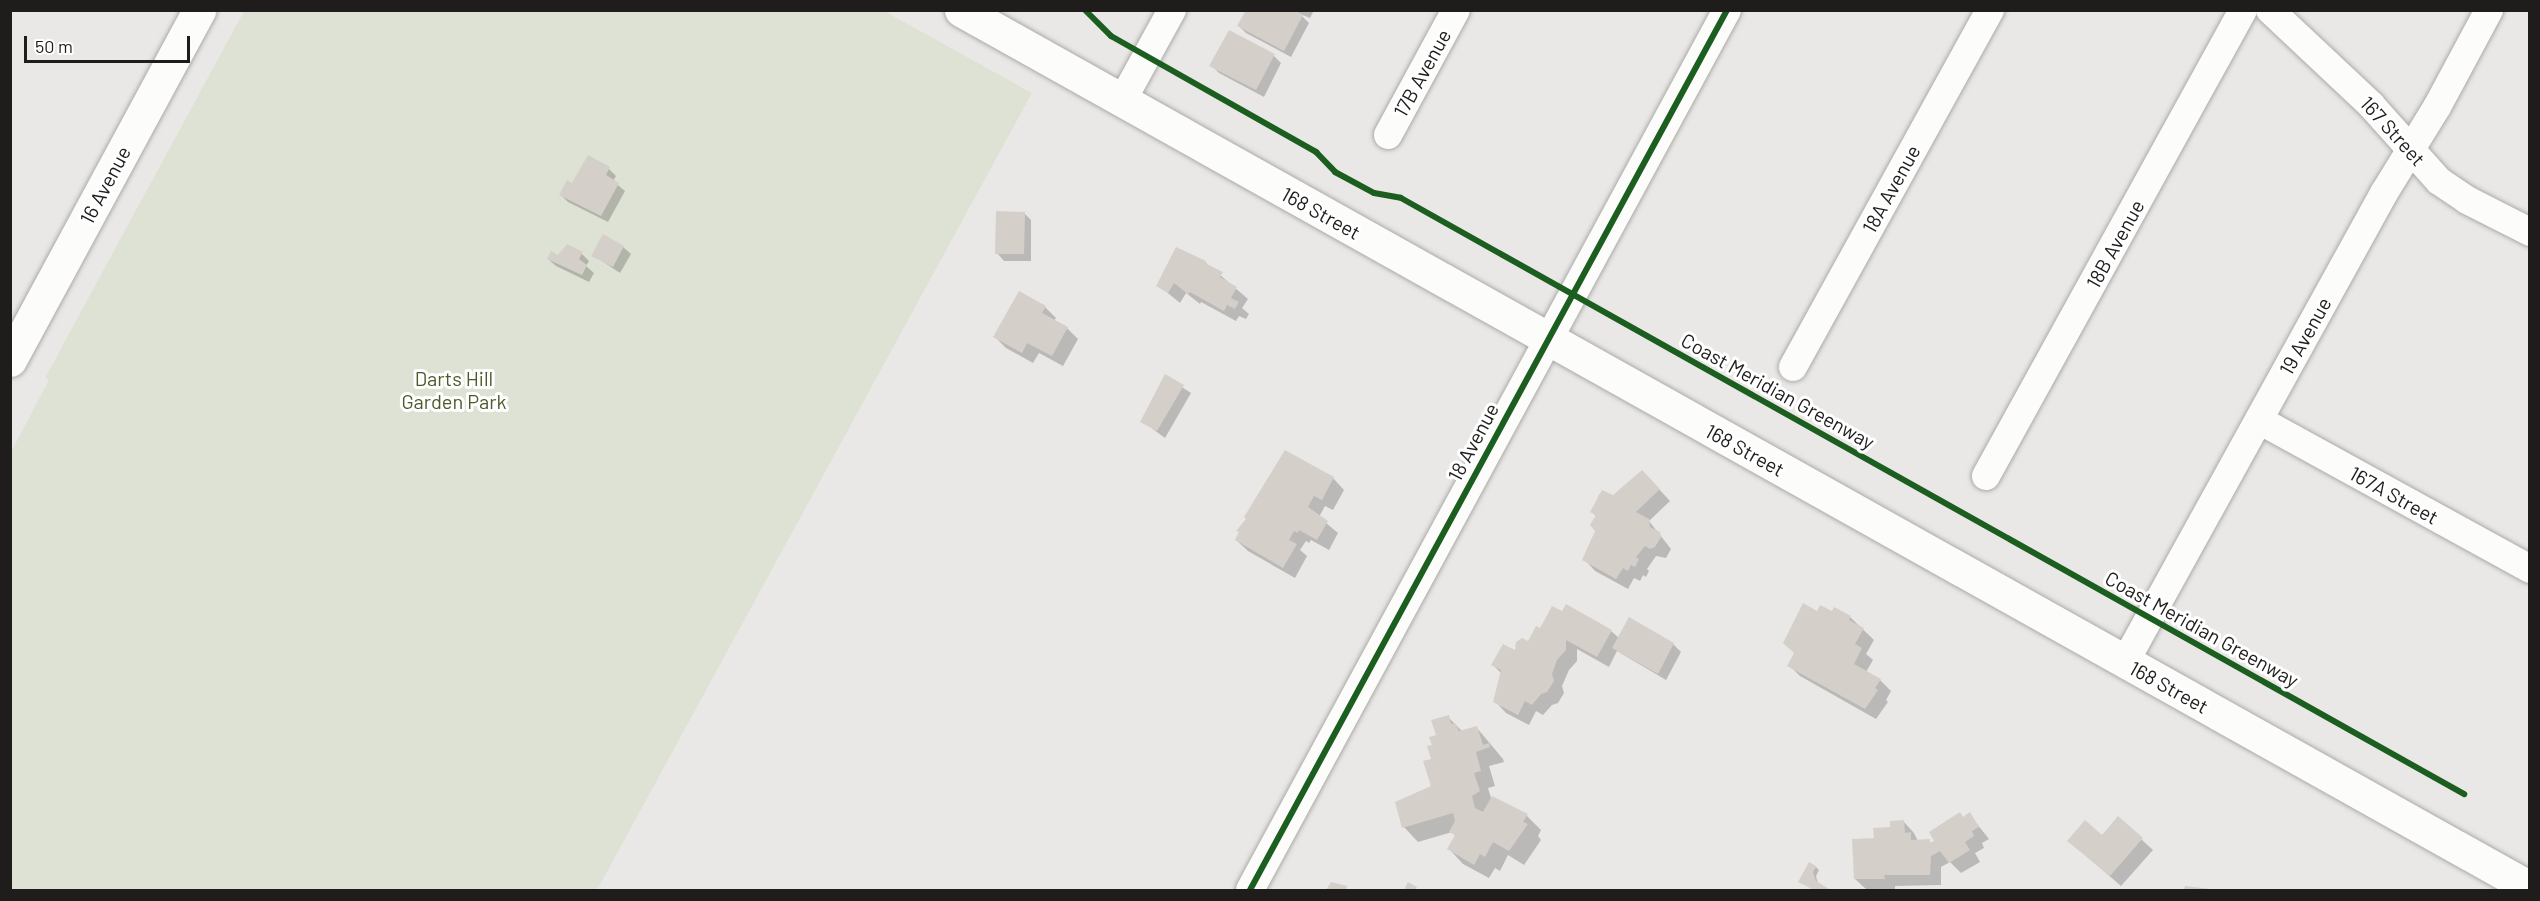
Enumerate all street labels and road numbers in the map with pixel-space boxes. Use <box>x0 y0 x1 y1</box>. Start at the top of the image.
street label: 17B Avenue <box>1388 25 1456 121</box>
street label: 167 Street <box>2356 91 2430 171</box>
street label: 18A Avenue <box>1857 141 1925 237</box>
street label: 16 Avenue <box>74 142 136 228</box>
street label: 168 Street <box>1277 182 1365 244</box>
street label: 18B Avenue <box>2081 196 2149 292</box>
street label: 19 Avenue <box>2274 293 2336 379</box>
street label: Coast Meridian Greenway <box>1677 328 1879 454</box>
street label: 18 Avenue <box>1442 399 1504 485</box>
street label: 168 Street <box>1701 419 1789 481</box>
street label: 167A Street <box>2346 461 2442 529</box>
street label: Coast Meridian Greenway <box>2101 566 2303 692</box>
street label: 168 Street <box>2125 656 2213 718</box>

